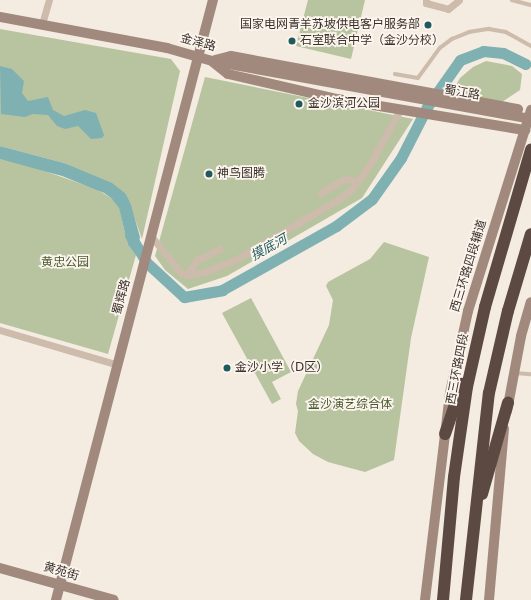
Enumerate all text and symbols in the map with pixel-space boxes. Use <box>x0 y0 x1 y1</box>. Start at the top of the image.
place label: 国家电网青羊苏坡供电客户服务部 <box>240 18 420 32</box>
marker: 国家电网青羊苏坡供电客户服务部 <box>423 20 433 30</box>
street label: 金泽路 <box>179 31 217 55</box>
place label: 石室联合中学（金沙分校） <box>300 34 444 48</box>
marker: 石室联合中学（金沙分校） <box>287 36 297 46</box>
street label: 蜀江路 <box>443 83 481 103</box>
place label: 金沙滨河公园 <box>308 97 380 111</box>
marker: 金沙滨河公园 <box>293 98 305 110</box>
place label: 神鸟图腾 <box>217 167 265 181</box>
marker: 神鸟图腾 <box>204 169 214 179</box>
street label: 西三环路四段辅道 <box>448 218 490 314</box>
water label: 摸底河 <box>248 232 290 264</box>
park label: 黄忠公园 <box>41 256 89 270</box>
street label: 蜀辉路 <box>110 278 134 316</box>
street label: 西三环路四段 <box>444 332 472 406</box>
place label: 金沙小学（D区） <box>235 361 328 375</box>
marker: 金沙小学（D区） <box>222 363 232 373</box>
park label: 金沙演艺综合体 <box>308 398 392 412</box>
street label: 黄苑街 <box>42 560 80 584</box>

